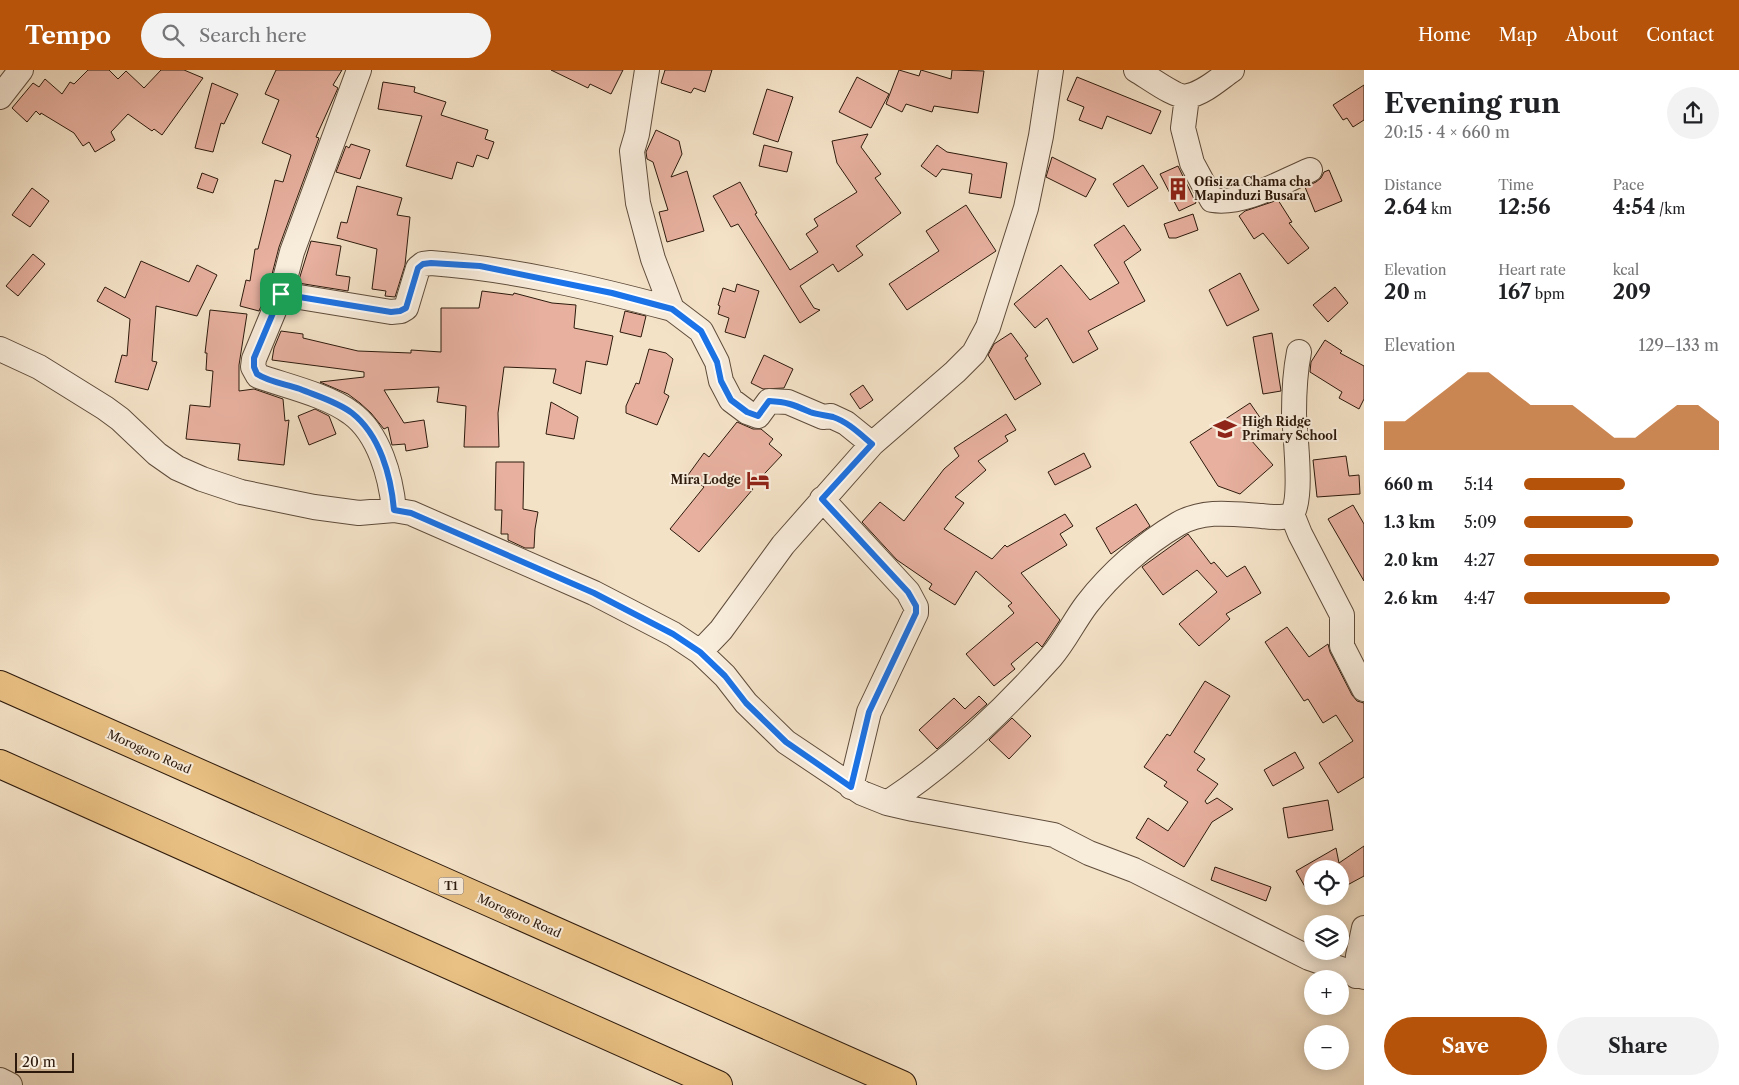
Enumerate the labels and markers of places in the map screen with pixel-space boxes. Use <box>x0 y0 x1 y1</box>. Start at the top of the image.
place label: Ofisi za Chama cha Mapinduzi Busara <box>1194 174 1312 203</box>
building icon: Ofisi za Chama cha Mapinduzi Busara <box>1165 176 1191 202</box>
pin <box>260 273 302 315</box>
place label: High Ridge Primary School <box>1242 414 1337 443</box>
school or university icon: High Ridge Primary School <box>1212 416 1238 442</box>
hotel icon: Mira Lodge <box>745 467 771 493</box>
place label: Mira Lodge <box>670 472 741 487</box>

